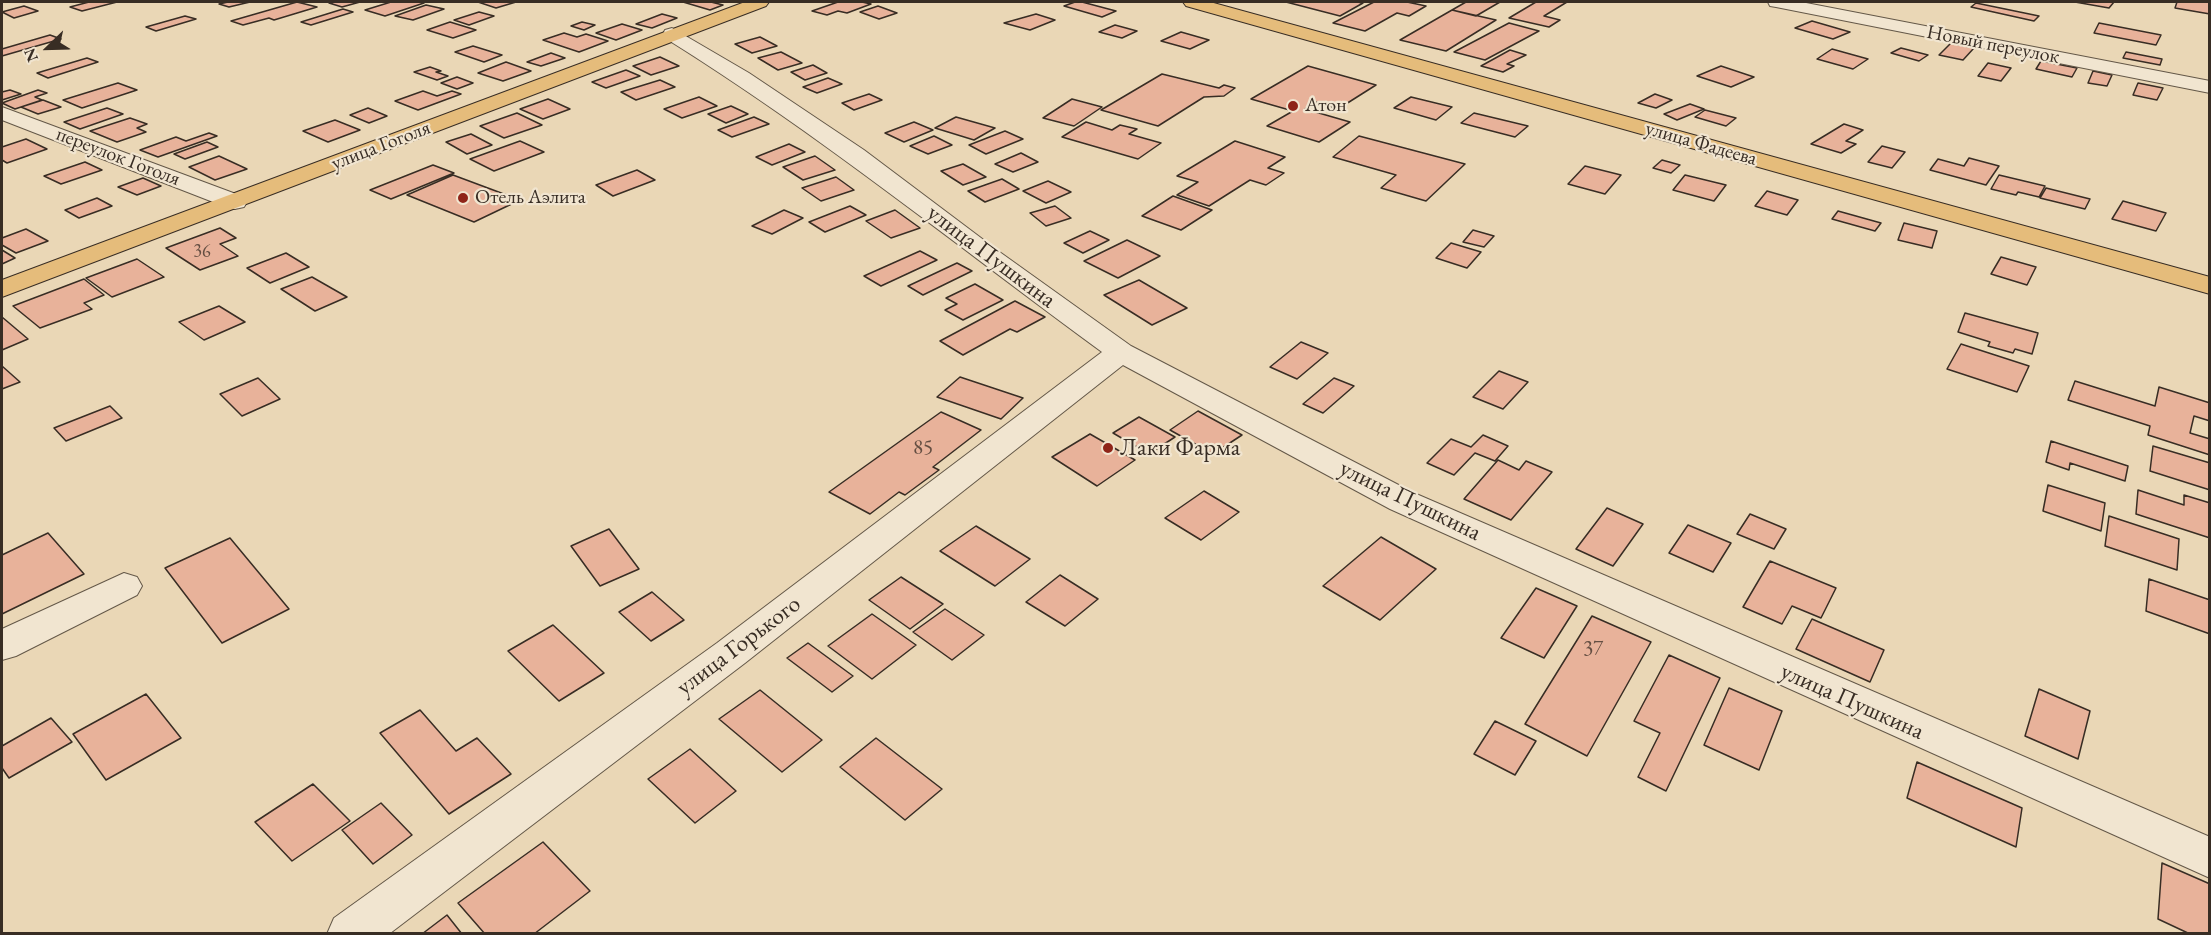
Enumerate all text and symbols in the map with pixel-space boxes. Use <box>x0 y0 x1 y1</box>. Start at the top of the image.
north arrow <box>18 18 78 78</box>
street label: Новый переулок <box>1925 20 2061 70</box>
text: N <box>19 45 43 65</box>
place label: Атон <box>1305 94 1347 118</box>
marker: Атон <box>1286 99 1300 113</box>
street label: улица Гоголя <box>328 116 434 176</box>
street label: улица Фадеева <box>1642 117 1760 171</box>
street label: переулок Гоголя <box>53 122 183 192</box>
place label: Отель Аэлита <box>475 186 586 210</box>
marker: Отель Аэлита <box>456 191 470 205</box>
street label: улица Пушкина <box>921 199 1061 315</box>
house number: 36 <box>193 241 211 263</box>
place label: Лаки Фарма <box>1120 434 1240 462</box>
house number: 85 <box>913 435 933 461</box>
marker: Лаки Фарма <box>1101 441 1115 455</box>
street label: улица Пушкина <box>1334 454 1486 548</box>
street label: улица Горького <box>671 590 807 702</box>
house number: 37 <box>1583 636 1603 662</box>
street label: улица Пушкина <box>1776 658 1928 746</box>

